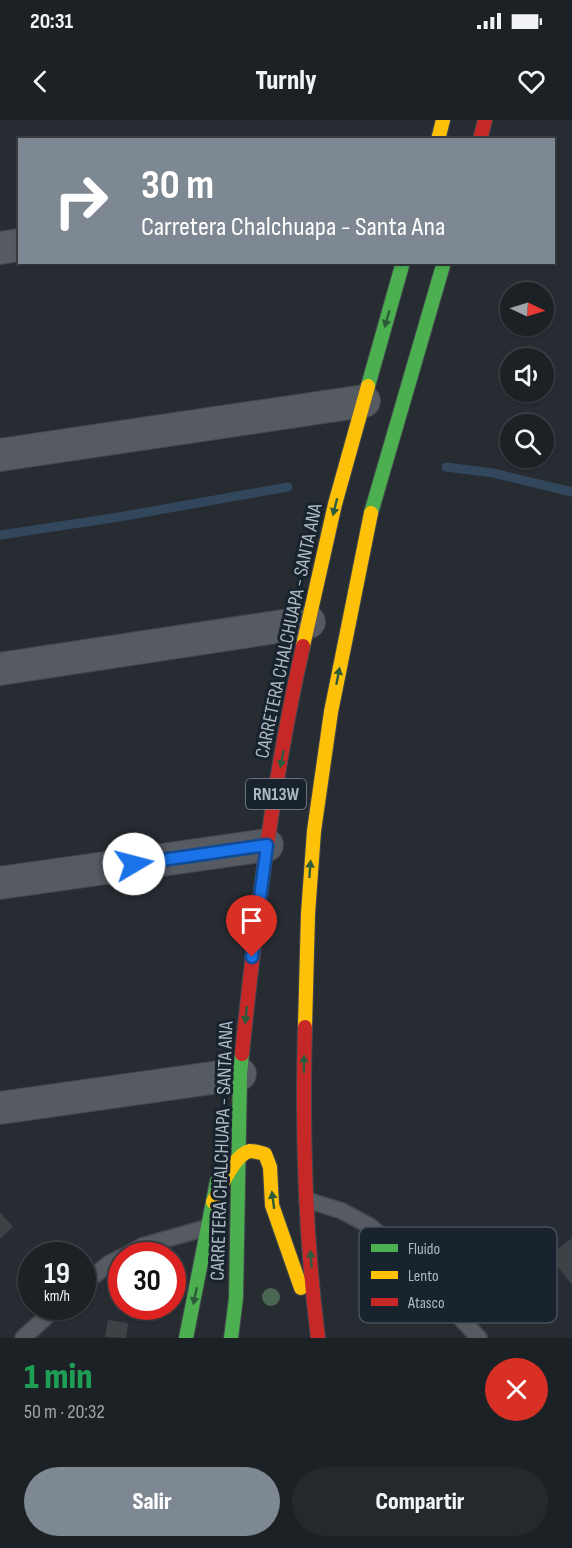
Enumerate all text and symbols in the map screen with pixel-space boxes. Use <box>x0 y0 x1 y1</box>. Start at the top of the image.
text: 20:31 <box>30 8 73 35</box>
icon: back <box>24 65 57 98</box>
text: Turnly <box>256 65 316 97</box>
icon: heart <box>515 65 548 98</box>
text: 30 m <box>141 160 214 211</box>
icon: right <box>42 162 120 240</box>
text: Carretera Chalchuapa - Santa Ana <box>141 211 445 243</box>
north arrow <box>500 282 554 336</box>
map controls <box>500 282 554 468</box>
one-way arrow <box>381 310 391 328</box>
button: sound <box>500 348 554 402</box>
button: search <box>500 414 554 468</box>
one-way arrow <box>330 498 340 516</box>
street label: CARRETERA CHALCHUAPA - SANTA ANA <box>250 501 328 761</box>
one-way arrow <box>334 667 343 686</box>
one-way arrow <box>277 750 286 769</box>
road number: RN13W <box>246 779 306 809</box>
position arrow <box>102 832 166 896</box>
one-way arrow <box>305 860 315 879</box>
pin <box>226 895 277 957</box>
icon: arrive <box>235 904 268 937</box>
one-way arrow <box>241 1005 251 1024</box>
street label: CARRETERA CHALCHUAPA - SANTA ANA <box>205 1020 239 1281</box>
one-way arrow <box>299 1055 309 1074</box>
one-way arrow <box>268 1191 277 1210</box>
legend <box>359 1227 557 1323</box>
text: Fluido <box>408 1240 440 1259</box>
speed limit sign: 30 <box>108 1242 186 1320</box>
one-way arrow <box>306 1249 315 1268</box>
text: 19 <box>44 1256 70 1292</box>
text: Lento <box>408 1267 439 1286</box>
text: km/h <box>44 1287 70 1306</box>
one-way arrow <box>190 1287 199 1306</box>
text: Atasco <box>407 1294 445 1313</box>
text: 1 min <box>24 1356 92 1399</box>
button: close <box>485 1358 548 1421</box>
text: 50 m · 20:32 <box>24 1400 105 1424</box>
button: Salir <box>24 1467 280 1536</box>
button: Compartir <box>292 1467 548 1536</box>

